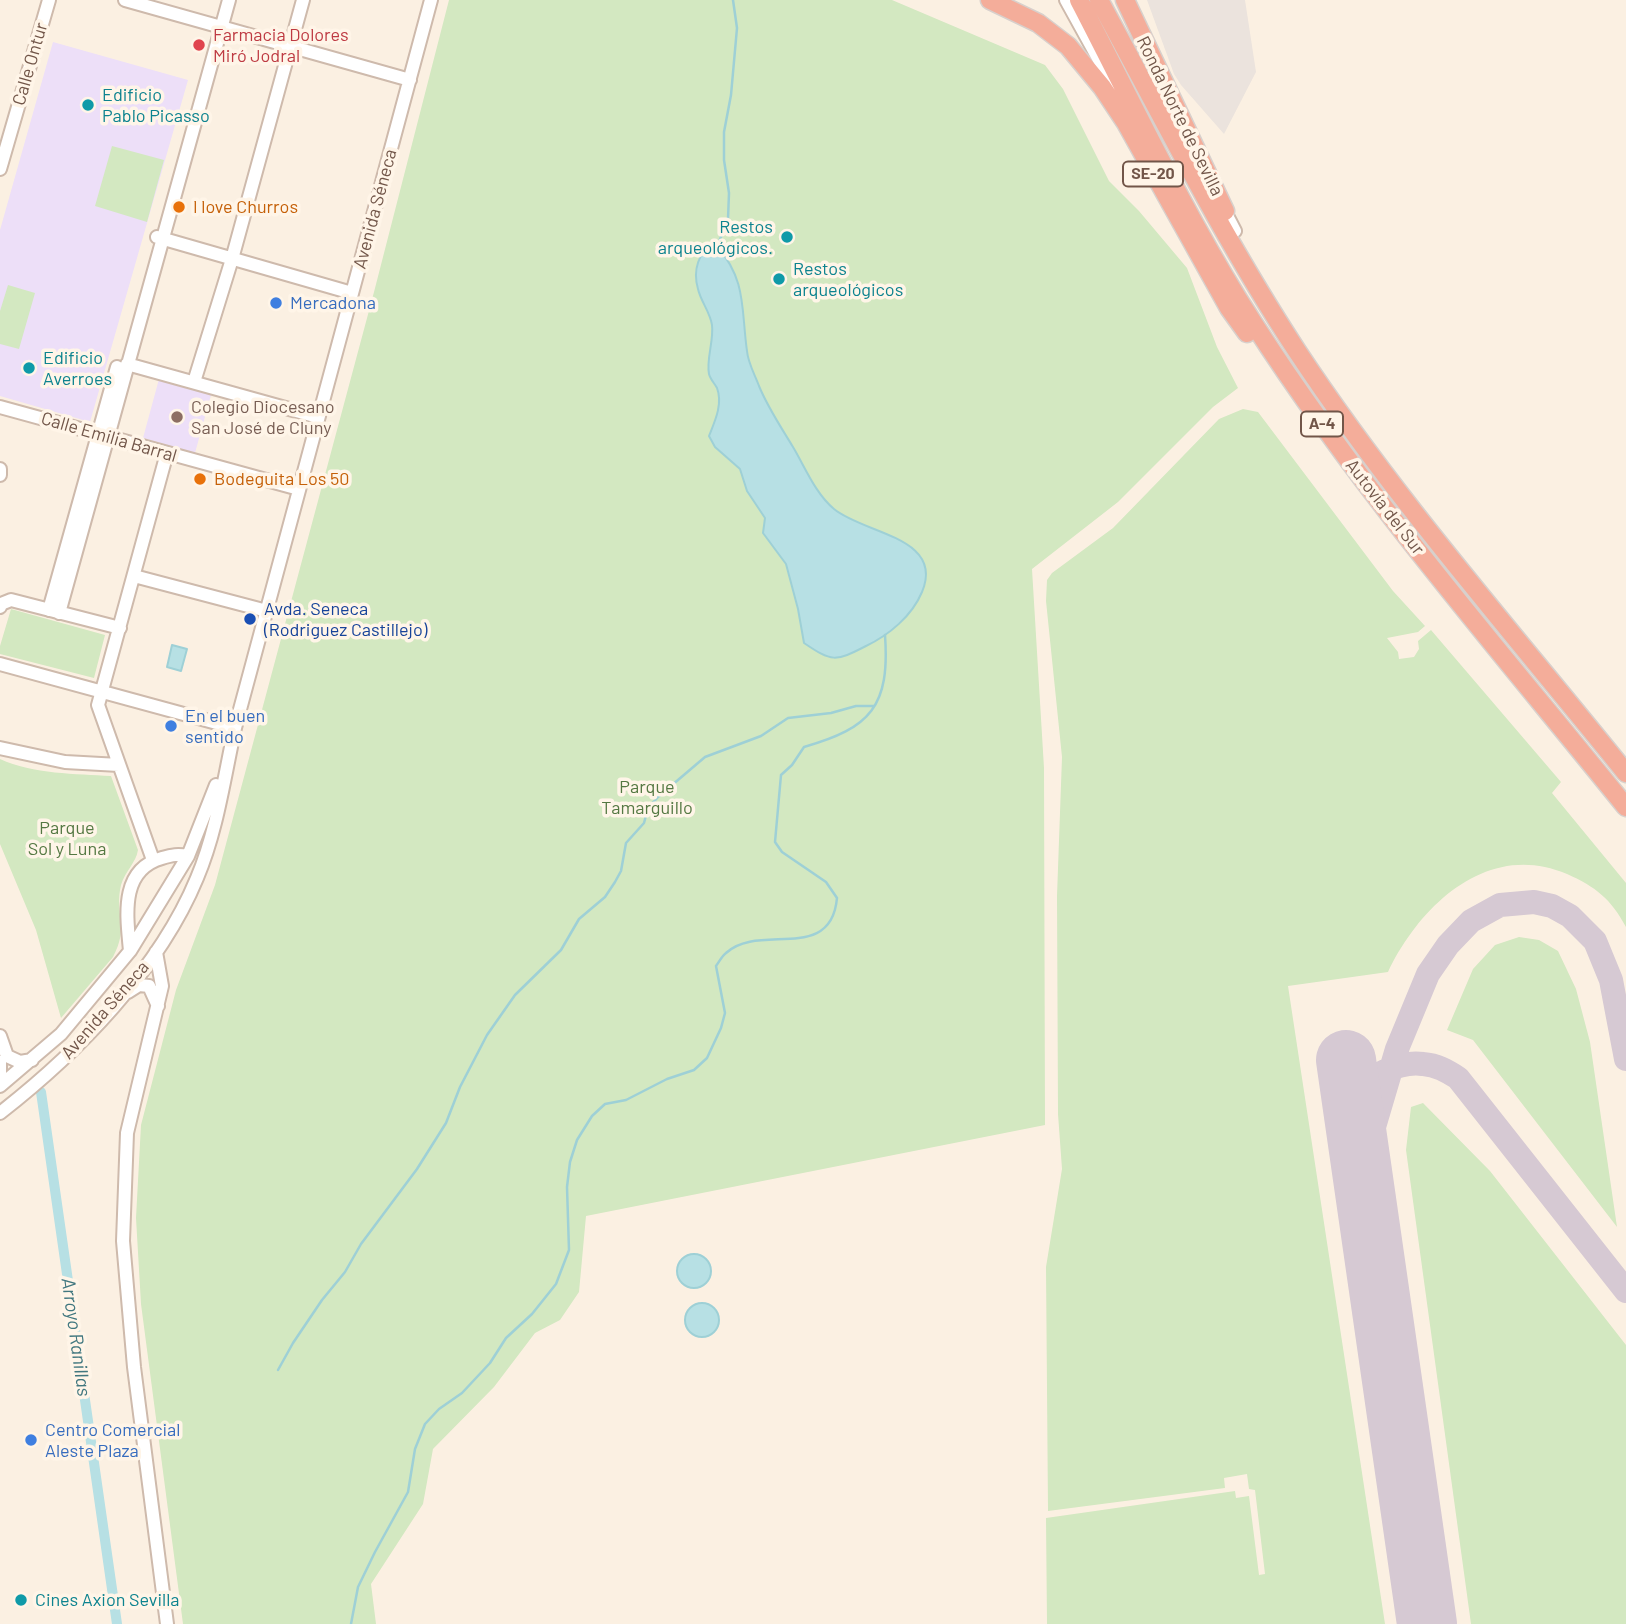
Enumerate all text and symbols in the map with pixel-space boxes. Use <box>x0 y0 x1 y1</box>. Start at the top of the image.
street label: Calle Ontur <box>8 20 52 108</box>
place label: Farmacia Dolores Miró Jodral <box>213 24 349 66</box>
street label: Ronda Norte de Sevilla <box>1132 33 1228 199</box>
marker: Farmacia Dolores Miró Jodral <box>191 37 207 53</box>
place label: Edificio Pablo Picasso <box>102 84 210 126</box>
marker: Edificio Pablo Picasso <box>80 97 96 113</box>
street label: Avenida Séneca <box>349 147 401 271</box>
road number: SE-20 <box>1123 162 1183 186</box>
place label: I love Churros <box>193 196 298 218</box>
marker: I love Churros <box>171 199 187 215</box>
place label: Restos arqueológicos. <box>658 216 773 258</box>
marker: Restos arqueológicos. <box>779 229 795 245</box>
place label: Restos arqueológicos <box>793 258 903 300</box>
marker: Restos arqueológicos <box>771 271 787 287</box>
place label: Mercadona <box>290 292 376 314</box>
marker: Mercadona <box>268 295 284 311</box>
place label: Edificio Averroes <box>43 347 112 390</box>
marker: Edificio Averroes <box>21 360 37 376</box>
place label: Colegio Diocesano San José de Cluny <box>191 396 335 438</box>
street label: Calle Emilia Barral <box>39 407 179 467</box>
marker: Colegio Diocesano San José de Cluny <box>169 409 185 425</box>
road number: A-4 <box>1301 412 1343 436</box>
street label: Autovía del Sur <box>1341 455 1429 559</box>
place label: Bodeguita Los 50 <box>214 468 349 490</box>
marker: Bodeguita Los 50 <box>192 471 208 487</box>
place label: Avda. Seneca (Rodriguez Castillejo) <box>264 598 427 640</box>
marker: Avda. Seneca (Rodriguez Castillejo) <box>242 611 258 627</box>
place label: En el buen sentido <box>185 705 265 748</box>
marker: En el buen sentido <box>163 718 179 734</box>
park label: Parque Tamarguillo <box>601 776 693 818</box>
park label: Parque Sol y Luna <box>28 817 106 860</box>
street label: Avenida Séneca <box>56 956 154 1064</box>
water label: Arroyo Ranillas <box>56 1276 96 1398</box>
place label: Centro Comercial Aleste Plaza <box>45 1419 180 1462</box>
marker: Centro Comercial Aleste Plaza <box>23 1432 39 1448</box>
place label: Cines Axion Sevilla <box>35 1589 179 1611</box>
marker: Cines Axion Sevilla <box>13 1592 29 1608</box>

